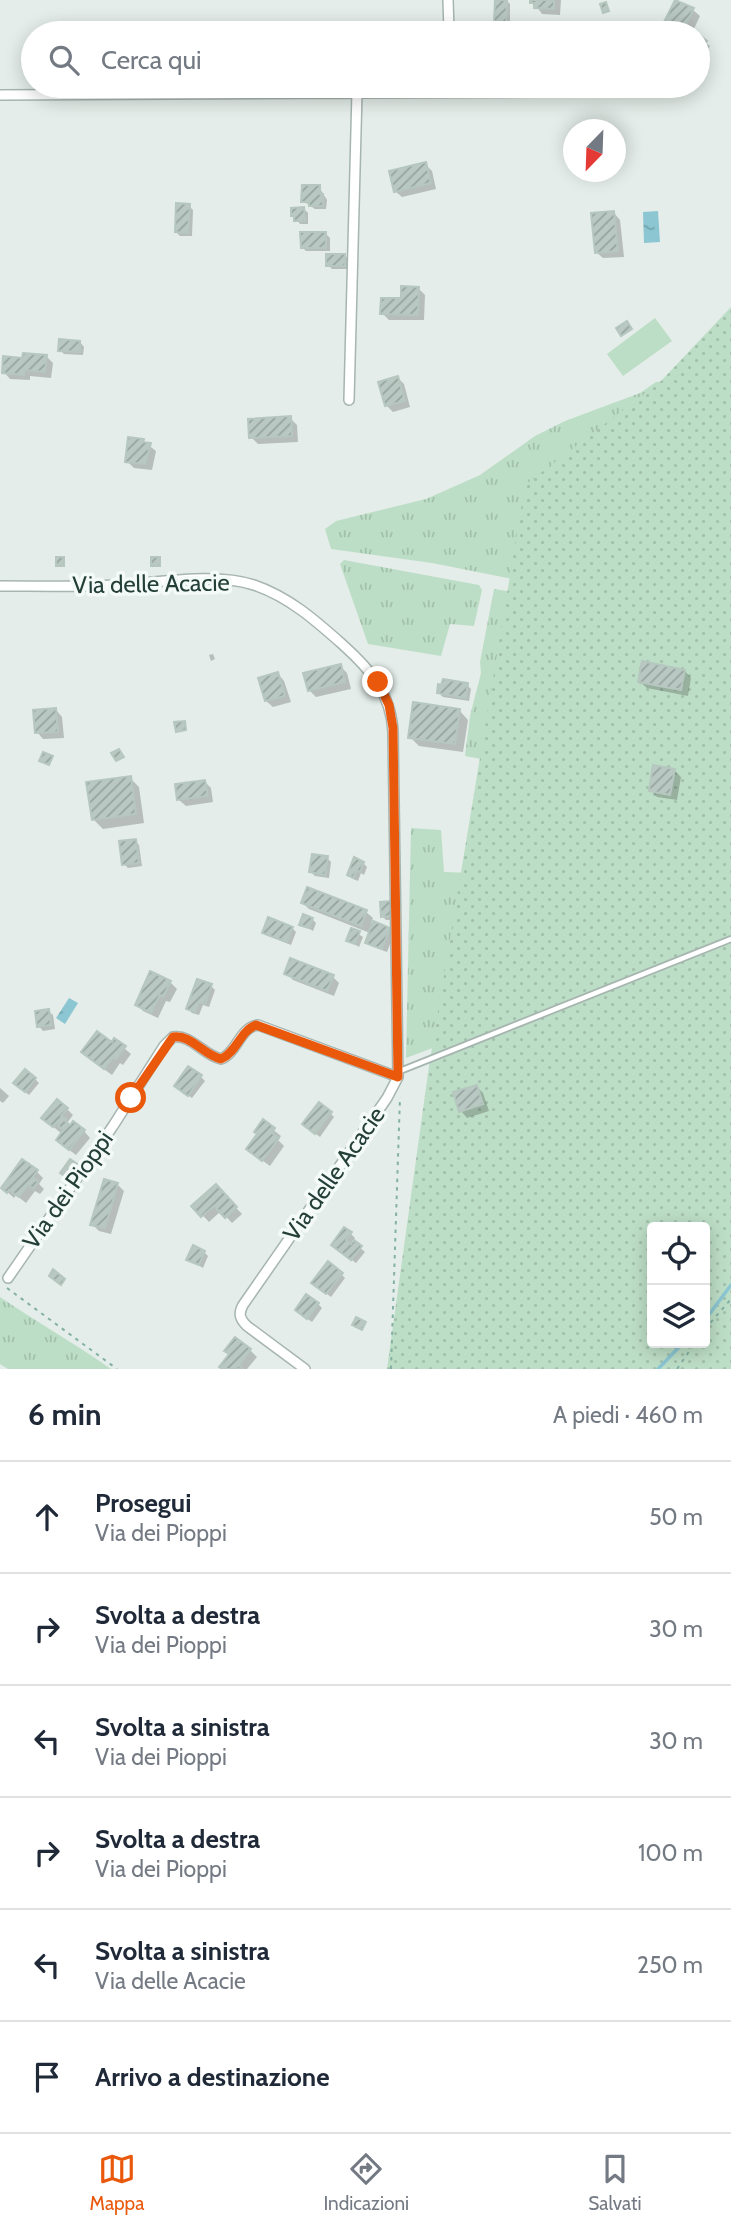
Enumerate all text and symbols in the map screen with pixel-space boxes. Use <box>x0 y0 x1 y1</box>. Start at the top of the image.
search box <box>21 21 710 98</box>
icon: search <box>45 41 83 79</box>
text: Cerca qui <box>101 44 202 76</box>
north arrow <box>563 119 626 182</box>
street label: Via delle Acacie <box>72 568 230 599</box>
route end <box>362 666 393 697</box>
route start <box>115 1082 146 1113</box>
street label: Via delle Acacie <box>277 1101 391 1247</box>
street label: Via dei Pioppi <box>16 1125 119 1254</box>
map controls <box>647 1222 710 1348</box>
button: locate <box>647 1222 710 1285</box>
button: layers <box>647 1285 710 1348</box>
text: 6 min <box>28 1396 101 1433</box>
text: A piedi · 460 m <box>553 1401 703 1429</box>
text: Prosegui <box>95 1487 191 1519</box>
icon: ahead <box>28 1498 66 1536</box>
text: 50 m <box>649 1503 703 1531</box>
text: Via dei Pioppi <box>95 1519 227 1547</box>
text: Svolta a destra <box>95 1599 260 1631</box>
icon: right <box>28 1610 66 1648</box>
text: 30 m <box>649 1615 703 1643</box>
text: Via dei Pioppi <box>95 1631 227 1659</box>
text: Svolta a sinistra <box>95 1711 270 1743</box>
icon: left <box>28 1722 66 1760</box>
text: 30 m <box>649 1727 703 1755</box>
text: Via dei Pioppi <box>95 1743 227 1771</box>
text: Svolta a destra <box>95 1823 260 1855</box>
icon: right <box>28 1834 66 1872</box>
text: 100 m <box>638 1839 703 1867</box>
text: Via dei Pioppi <box>95 1855 227 1883</box>
text: Svolta a sinistra <box>95 1935 270 1967</box>
icon: left <box>28 1946 66 1984</box>
text: 250 m <box>637 1951 703 1979</box>
text: Via delle Acacie <box>95 1967 246 1995</box>
icon: arrive <box>28 2058 66 2096</box>
text: Arrivo a destinazione <box>95 2061 330 2093</box>
tab: Mappa <box>90 2150 144 2215</box>
tab: Indicazioni <box>323 2150 409 2215</box>
tab: Salvati <box>588 2150 641 2215</box>

